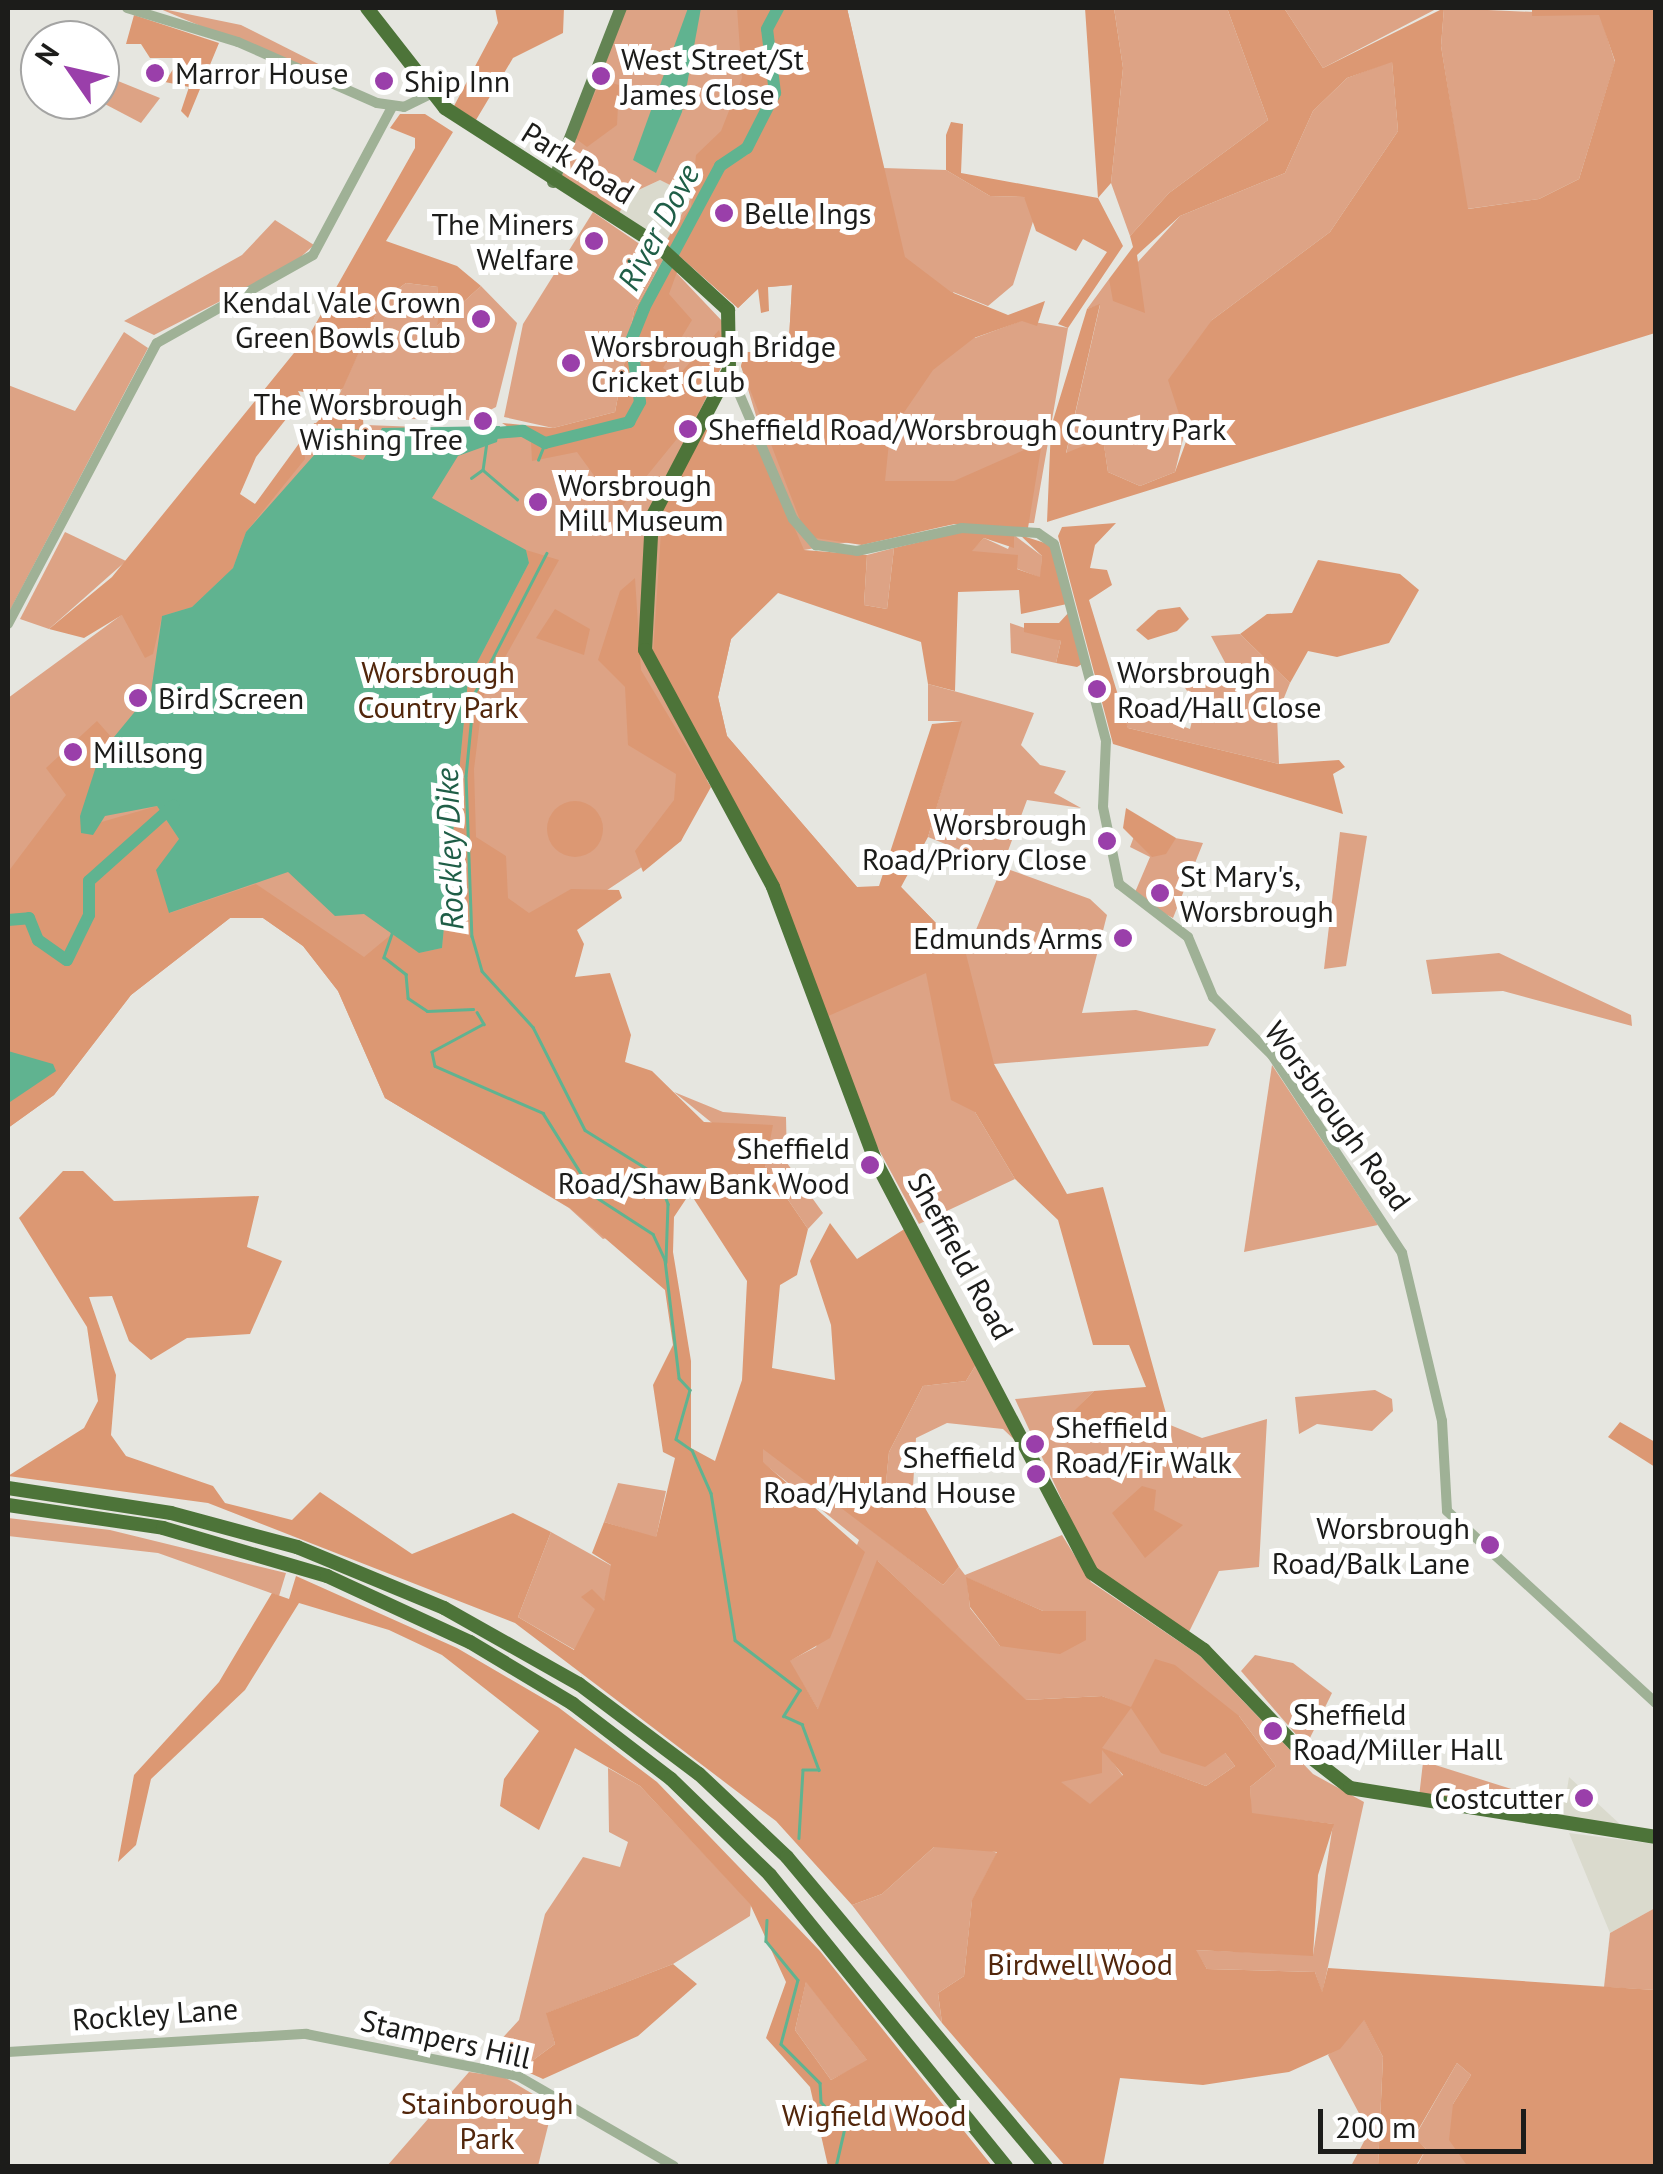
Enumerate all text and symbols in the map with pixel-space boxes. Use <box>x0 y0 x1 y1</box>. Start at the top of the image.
north arrow <box>20 20 120 120</box>
text: N <box>26 36 67 72</box>
place label: West Street/St James Close <box>621 41 804 112</box>
place label: Marror House <box>175 55 349 91</box>
marker: Marror House <box>144 62 166 84</box>
place label: Ship Inn <box>404 63 510 99</box>
marker: West Street/St James Close <box>590 65 612 87</box>
marker: Ship Inn <box>373 70 395 92</box>
street label: Park Road <box>515 114 641 212</box>
water label: River Dove <box>609 157 707 297</box>
place label: Belle Ings <box>744 195 871 231</box>
marker: Belle Ings <box>713 202 735 224</box>
place label: The Miners Welfare <box>431 206 574 276</box>
marker: The Miners Welfare <box>583 230 605 252</box>
place label: Kendal Vale Crown Green Bowls Club <box>221 284 461 354</box>
marker: Kendal Vale Crown Green Bowls Club <box>470 308 492 330</box>
place label: Worsbrough Bridge Cricket Club <box>591 328 836 398</box>
marker: Worsbrough Bridge Cricket Club <box>560 352 582 374</box>
place label: The Worsbrough Wishing Tree <box>253 386 463 456</box>
marker: The Worsbrough Wishing Tree <box>472 410 494 432</box>
place label: Sheffield Road/Worsbrough Country Park <box>708 411 1228 447</box>
marker: Sheffield Road/Worsbrough Country Park <box>677 418 699 440</box>
place label: Worsbrough Mill Museum <box>558 467 724 538</box>
marker: Worsbrough Mill Museum <box>527 491 549 513</box>
park label: Worsbrough Country Park <box>357 654 519 724</box>
place label: Worsbrough Road/Hall Close <box>1117 654 1322 724</box>
marker: Worsbrough Road/Hall Close <box>1086 678 1108 700</box>
place label: Bird Screen <box>158 680 304 716</box>
marker: Bird Screen <box>127 687 149 709</box>
place label: Millsong <box>93 734 204 770</box>
marker: Millsong <box>62 741 84 763</box>
water label: Rockley Dike <box>427 767 471 931</box>
place label: Worsbrough Road/Priory Close <box>861 806 1087 876</box>
marker: Worsbrough Road/Priory Close <box>1096 830 1118 852</box>
place label: St Mary's, Worsbrough <box>1180 858 1334 928</box>
marker: St Mary's, Worsbrough <box>1149 882 1171 904</box>
place label: Edmunds Arms <box>912 920 1103 956</box>
marker: Edmunds Arms <box>1112 927 1134 949</box>
street label: Worsbrough Road <box>1257 1014 1419 1218</box>
place label: Sheffield Road/Shaw Bank Wood <box>556 1130 850 1200</box>
marker: Sheffield Road/Shaw Bank Wood <box>859 1154 881 1176</box>
street label: Sheffield Road <box>900 1166 1022 1346</box>
place label: Sheffield Road/Fir Walk <box>1055 1409 1233 1480</box>
marker: Sheffield Road/Fir Walk <box>1024 1433 1046 1455</box>
place label: Sheffield Road/Hyland House <box>763 1439 1016 1510</box>
marker: Sheffield Road/Hyland House <box>1025 1463 1047 1485</box>
place label: Worsbrough Road/Balk Lane <box>1271 1510 1470 1580</box>
marker: Worsbrough Road/Balk Lane <box>1479 1534 1501 1556</box>
place label: Sheffield Road/Miller Hall <box>1293 1696 1502 1766</box>
marker: Sheffield Road/Miller Hall <box>1262 1720 1284 1742</box>
place label: Costcutter <box>1434 1780 1564 1816</box>
marker: Costcutter <box>1573 1787 1595 1809</box>
park label: Birdwell Wood <box>987 1946 1173 1982</box>
street label: Rockley Lane <box>70 1990 240 2038</box>
street label: Stampers Hill <box>357 2002 535 2076</box>
park label: Stainborough Park <box>401 2085 573 2156</box>
scale bar <box>1323 2089 1530 2151</box>
park label: Wigfield Wood <box>781 2097 967 2133</box>
text: 200 m <box>1335 2107 1416 2146</box>

